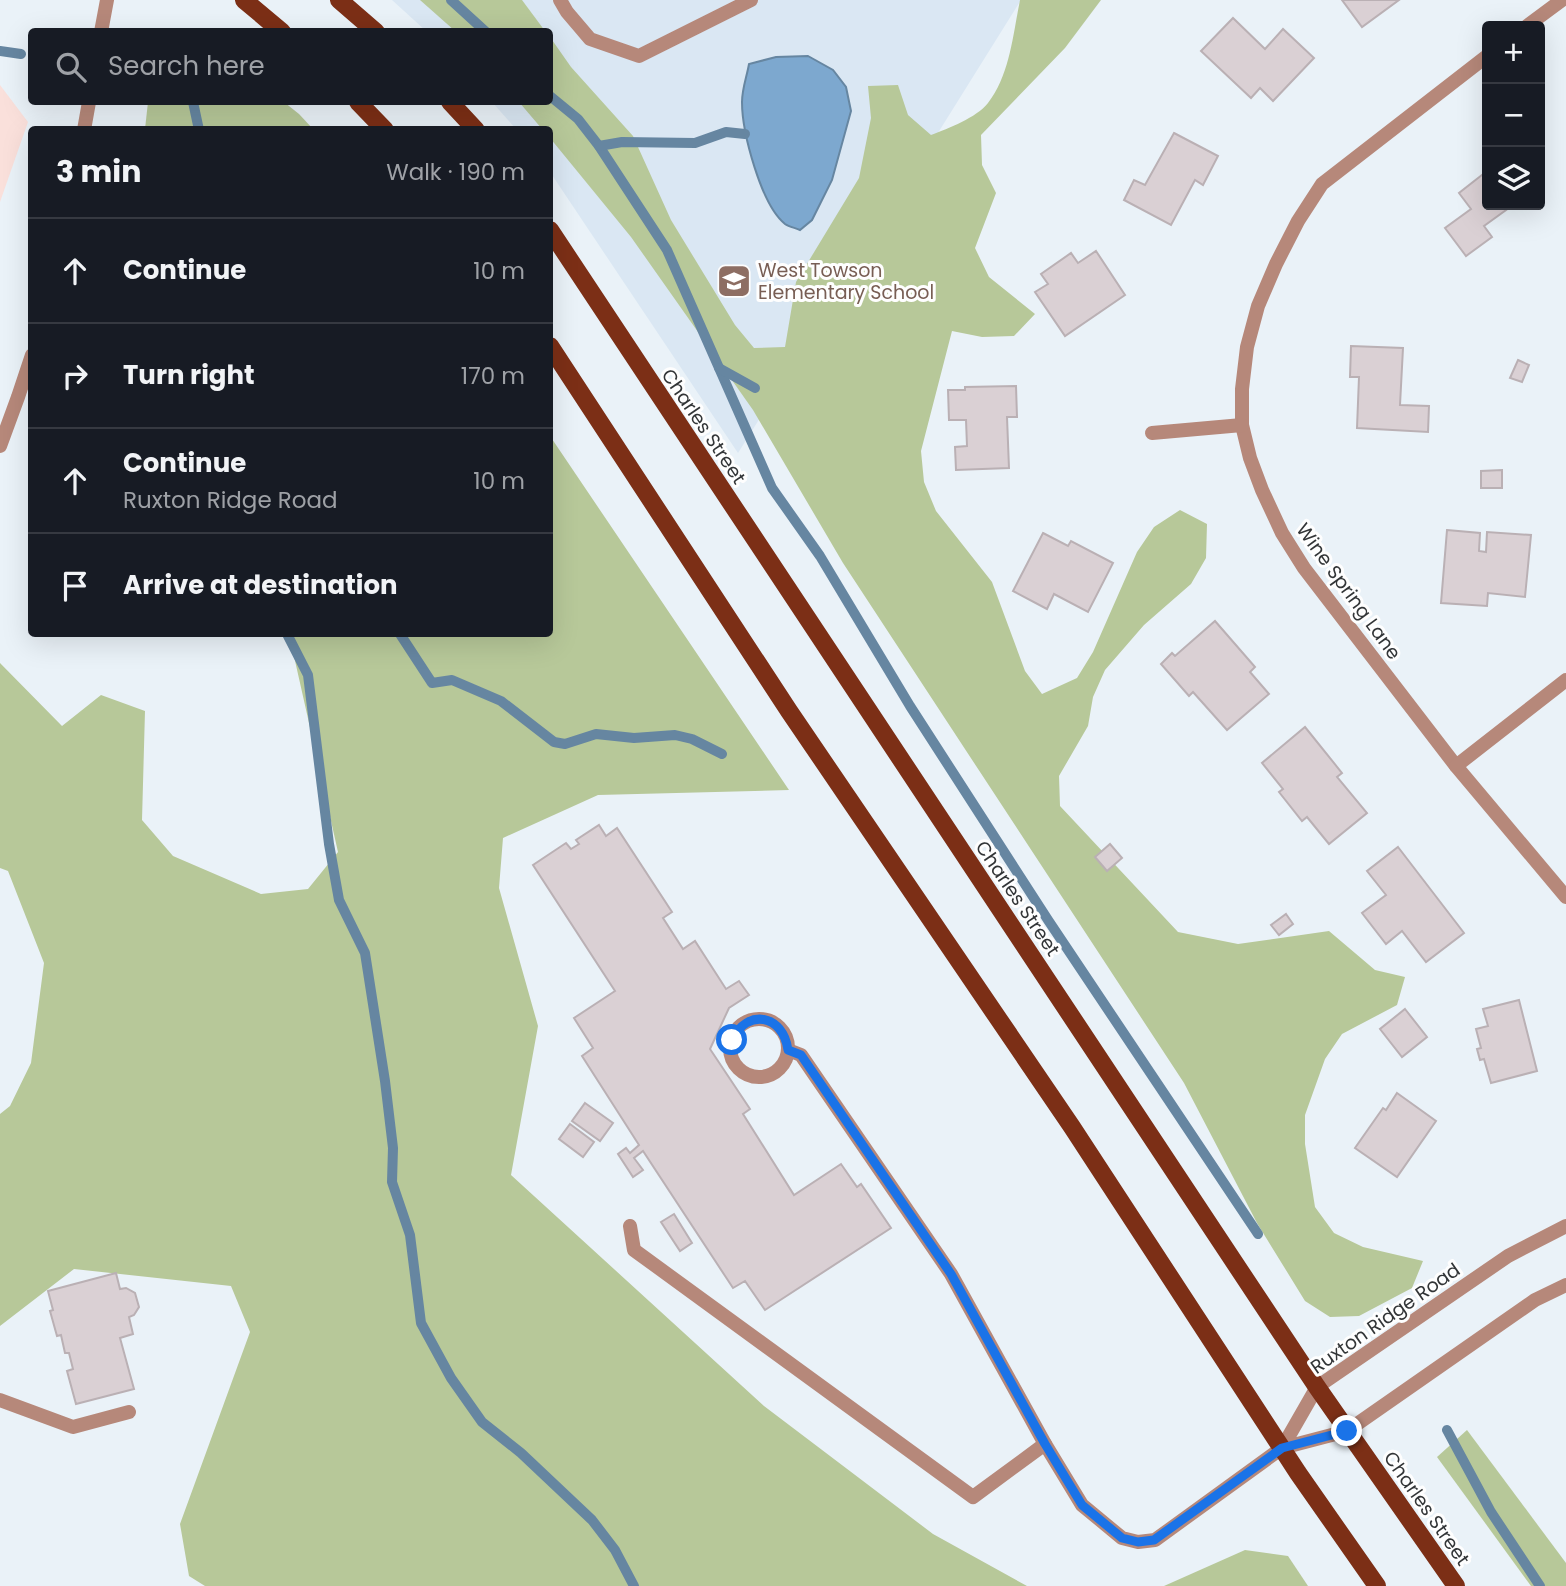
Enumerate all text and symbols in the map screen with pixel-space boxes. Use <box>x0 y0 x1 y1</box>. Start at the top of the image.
map controls <box>1482 21 1545 210</box>
button: + <box>1482 21 1545 84</box>
search box <box>28 28 553 105</box>
icon: search <box>52 48 90 86</box>
text: Search here <box>108 48 265 84</box>
button: − <box>1482 84 1545 147</box>
button: layers <box>1482 147 1545 210</box>
text: 3 min <box>56 150 141 193</box>
text: Walk · 190 m <box>386 156 525 188</box>
icon: ahead <box>56 252 94 290</box>
text: Continue <box>123 252 246 288</box>
text: 10 m <box>473 255 525 287</box>
place label: West Towson Elementary School <box>758 257 934 306</box>
school or university icon: West Towson Elementary School <box>715 262 753 300</box>
icon: right <box>56 357 94 395</box>
text: Turn right <box>123 357 255 393</box>
text: 170 m <box>461 360 525 392</box>
street label: Charles Street <box>655 363 752 489</box>
text: Continue <box>123 445 246 481</box>
icon: ahead <box>56 462 94 500</box>
text: 10 m <box>473 465 525 497</box>
text: Ruxton Ridge Road <box>123 484 338 516</box>
street label: Wine Spring Lane <box>1290 517 1407 665</box>
icon: arrive <box>56 567 94 605</box>
text: Arrive at destination <box>123 567 398 603</box>
street label: Charles Street <box>969 835 1066 961</box>
route start <box>716 1024 747 1055</box>
street label: Ruxton Ridge Road <box>1305 1257 1466 1380</box>
route end <box>1331 1415 1362 1446</box>
street label: Charles Street <box>1377 1446 1476 1571</box>

